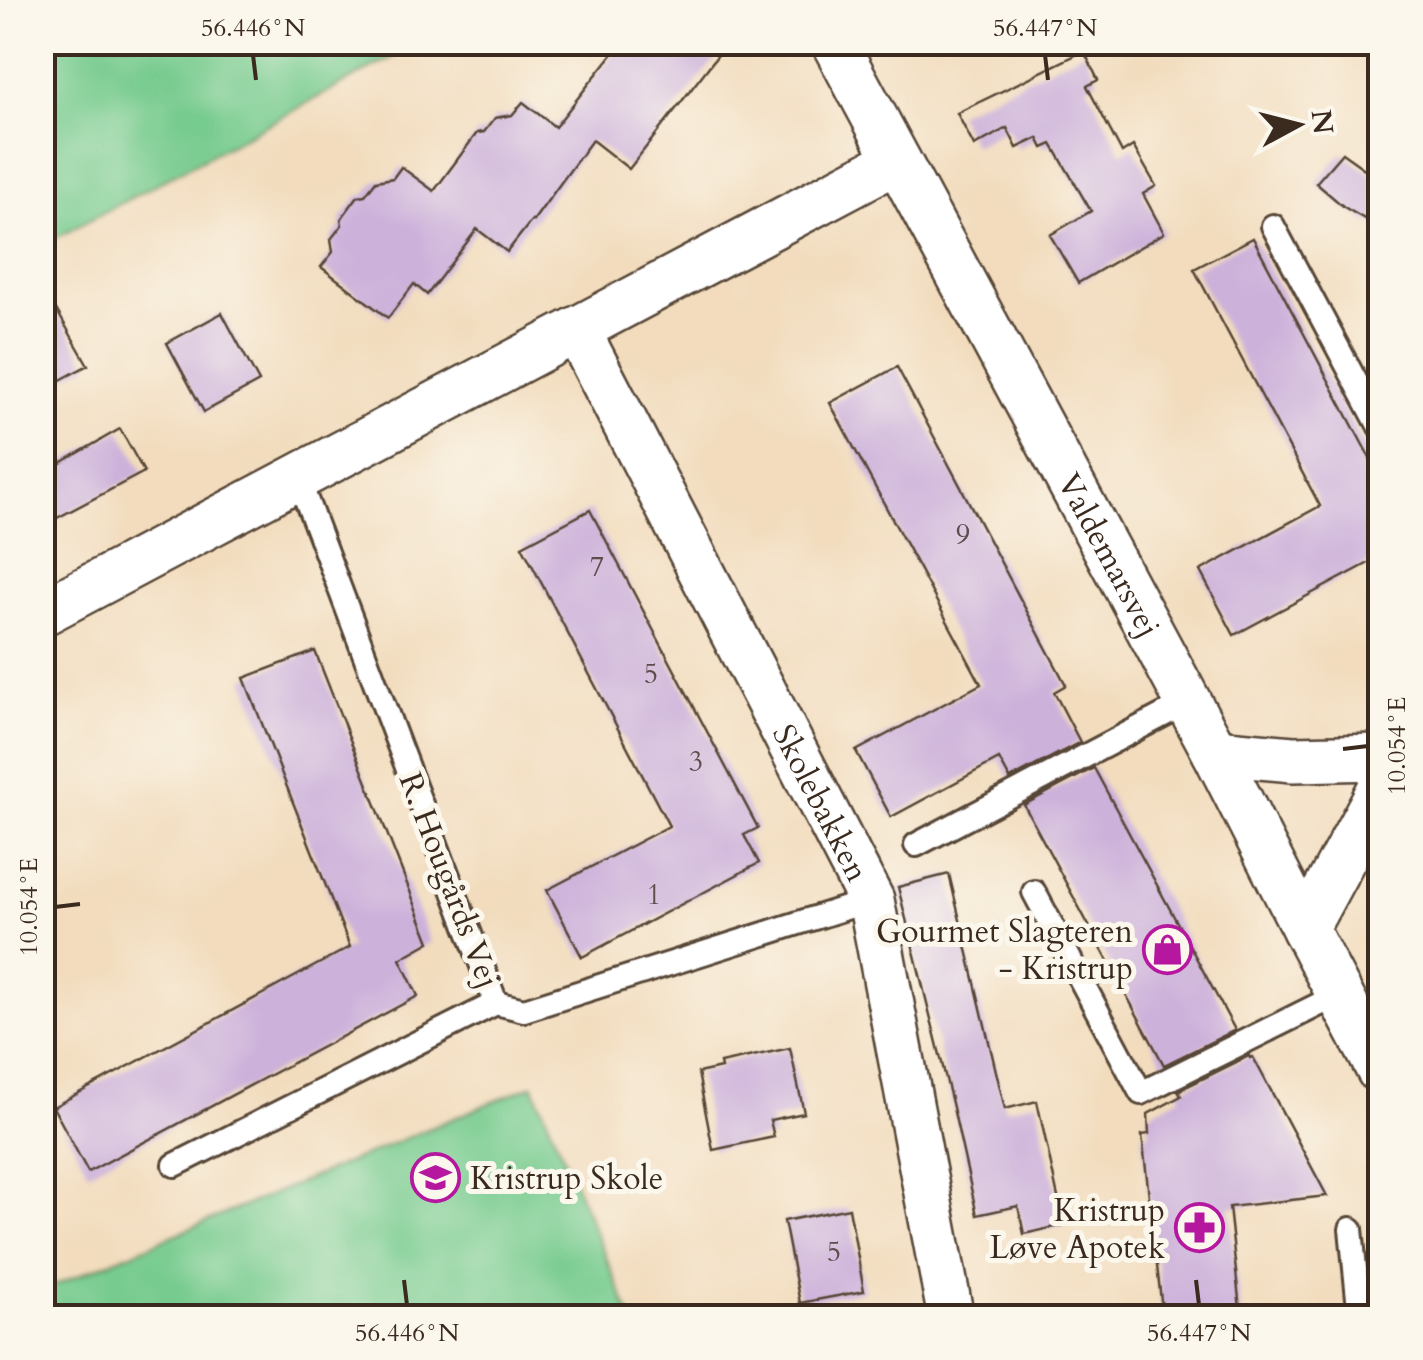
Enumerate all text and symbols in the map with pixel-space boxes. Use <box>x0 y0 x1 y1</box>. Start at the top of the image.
text: 56.446°N <box>201 11 305 45</box>
text: 56.447°N <box>993 11 1097 45</box>
north arrow <box>1248 75 1348 175</box>
text: N <box>1301 108 1342 136</box>
street label: Valdemarsvej <box>1046 466 1170 645</box>
house number: 9 <box>956 516 970 554</box>
house number: 7 <box>590 548 604 586</box>
house number: 5 <box>644 655 658 693</box>
text: 10.054°E <box>1380 697 1414 795</box>
street label: Skolebakken <box>761 717 879 889</box>
house number: 3 <box>689 743 703 781</box>
street label: R. Hougårds Vej <box>388 766 510 994</box>
text: 10.054°E <box>12 858 46 956</box>
house number: 1 <box>647 876 661 914</box>
place label: Gourmet Slagteren - Kristrup <box>876 910 1133 991</box>
shop icon: Gourmet Slagteren - Kristrup <box>1142 923 1194 975</box>
school or university icon: Kristrup Skole <box>409 1152 461 1204</box>
place label: Kristrup Skole <box>470 1157 663 1201</box>
place label: Kristrup Løve Apotek <box>989 1189 1165 1270</box>
pharmacy icon: Kristrup Løve Apotek <box>1174 1202 1226 1254</box>
house number: 5 <box>827 1233 841 1271</box>
text: 56.446°N <box>355 1316 459 1350</box>
text: 56.447°N <box>1147 1316 1251 1350</box>

